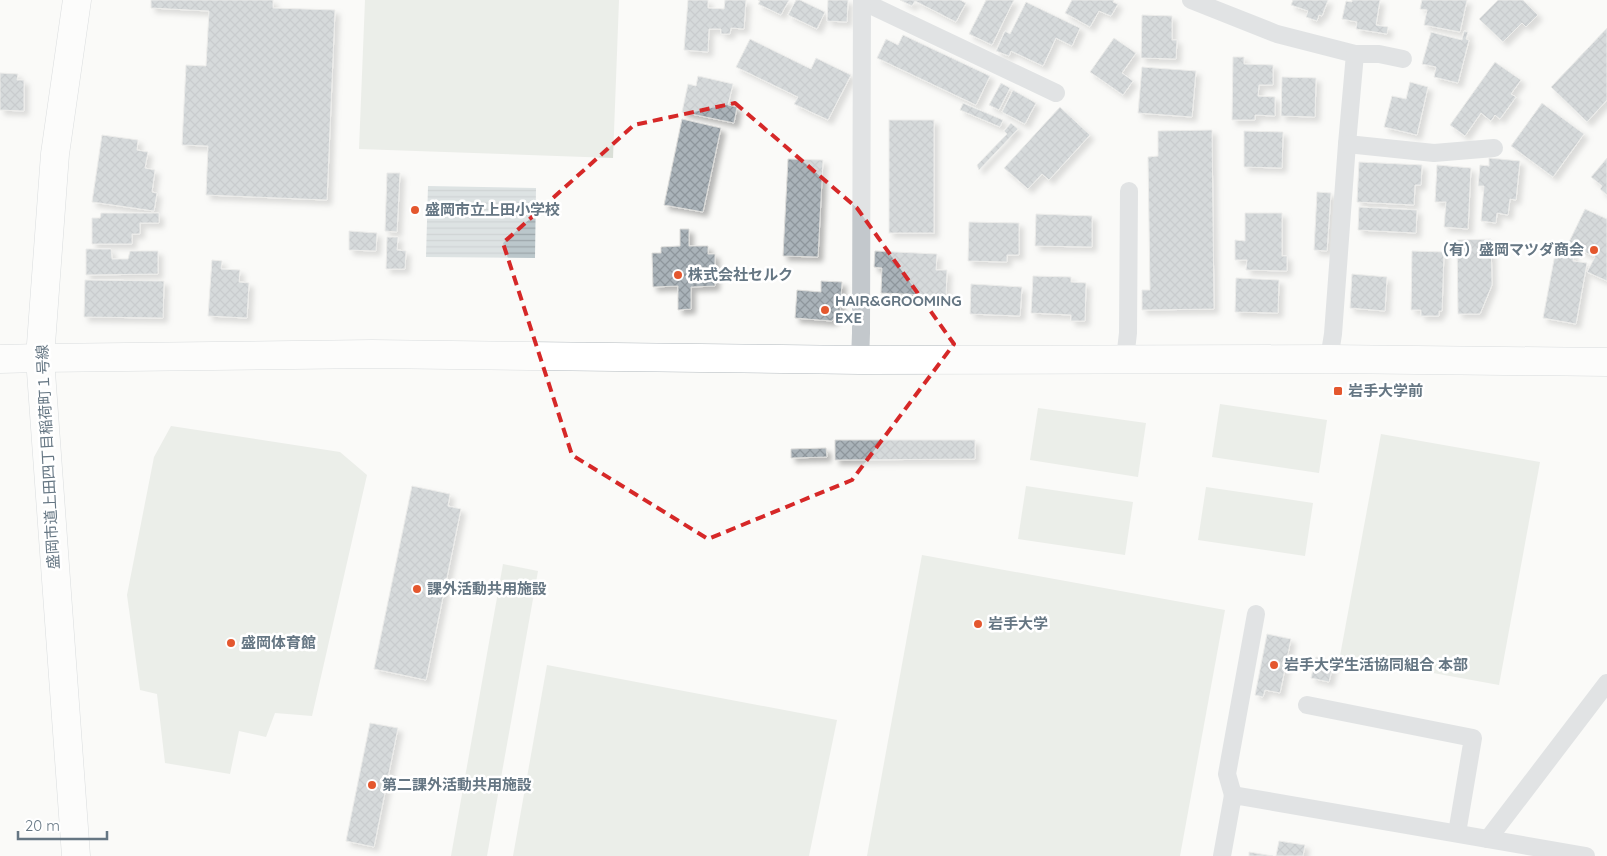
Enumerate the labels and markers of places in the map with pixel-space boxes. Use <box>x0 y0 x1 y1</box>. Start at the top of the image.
place label: 盛岡市立上田小学校 <box>425 200 560 219</box>
marker: 盛岡市立上田小学校 <box>409 204 421 216</box>
place label: （有）盛岡マツダ商会 <box>1434 240 1584 259</box>
marker: （有）盛岡マツダ商会 <box>1588 244 1600 256</box>
place label: 株式会社セルク <box>688 265 793 284</box>
marker: 株式会社セルク <box>672 269 684 281</box>
place label: HAIR&GROOMING EXE <box>835 291 962 327</box>
marker: HAIR&GROOMING EXE <box>819 304 831 316</box>
place label: 岩手大学前 <box>1348 381 1423 400</box>
marker: 岩手大学前 <box>1332 385 1344 397</box>
place label: 課外活動共用施設 <box>427 579 547 598</box>
marker: 課外活動共用施設 <box>411 583 423 595</box>
place label: 岩手大学 <box>988 614 1048 633</box>
marker: 岩手大学 <box>972 618 984 630</box>
place label: 盛岡体育館 <box>241 633 316 652</box>
marker: 盛岡体育館 <box>225 637 237 649</box>
place label: 岩手大学生活協同組合 本部 <box>1284 655 1468 674</box>
marker: 岩手大学生活協同組合 本部 <box>1268 659 1280 671</box>
place label: 第二課外活動共用施設 <box>382 775 532 794</box>
marker: 第二課外活動共用施設 <box>366 779 378 791</box>

